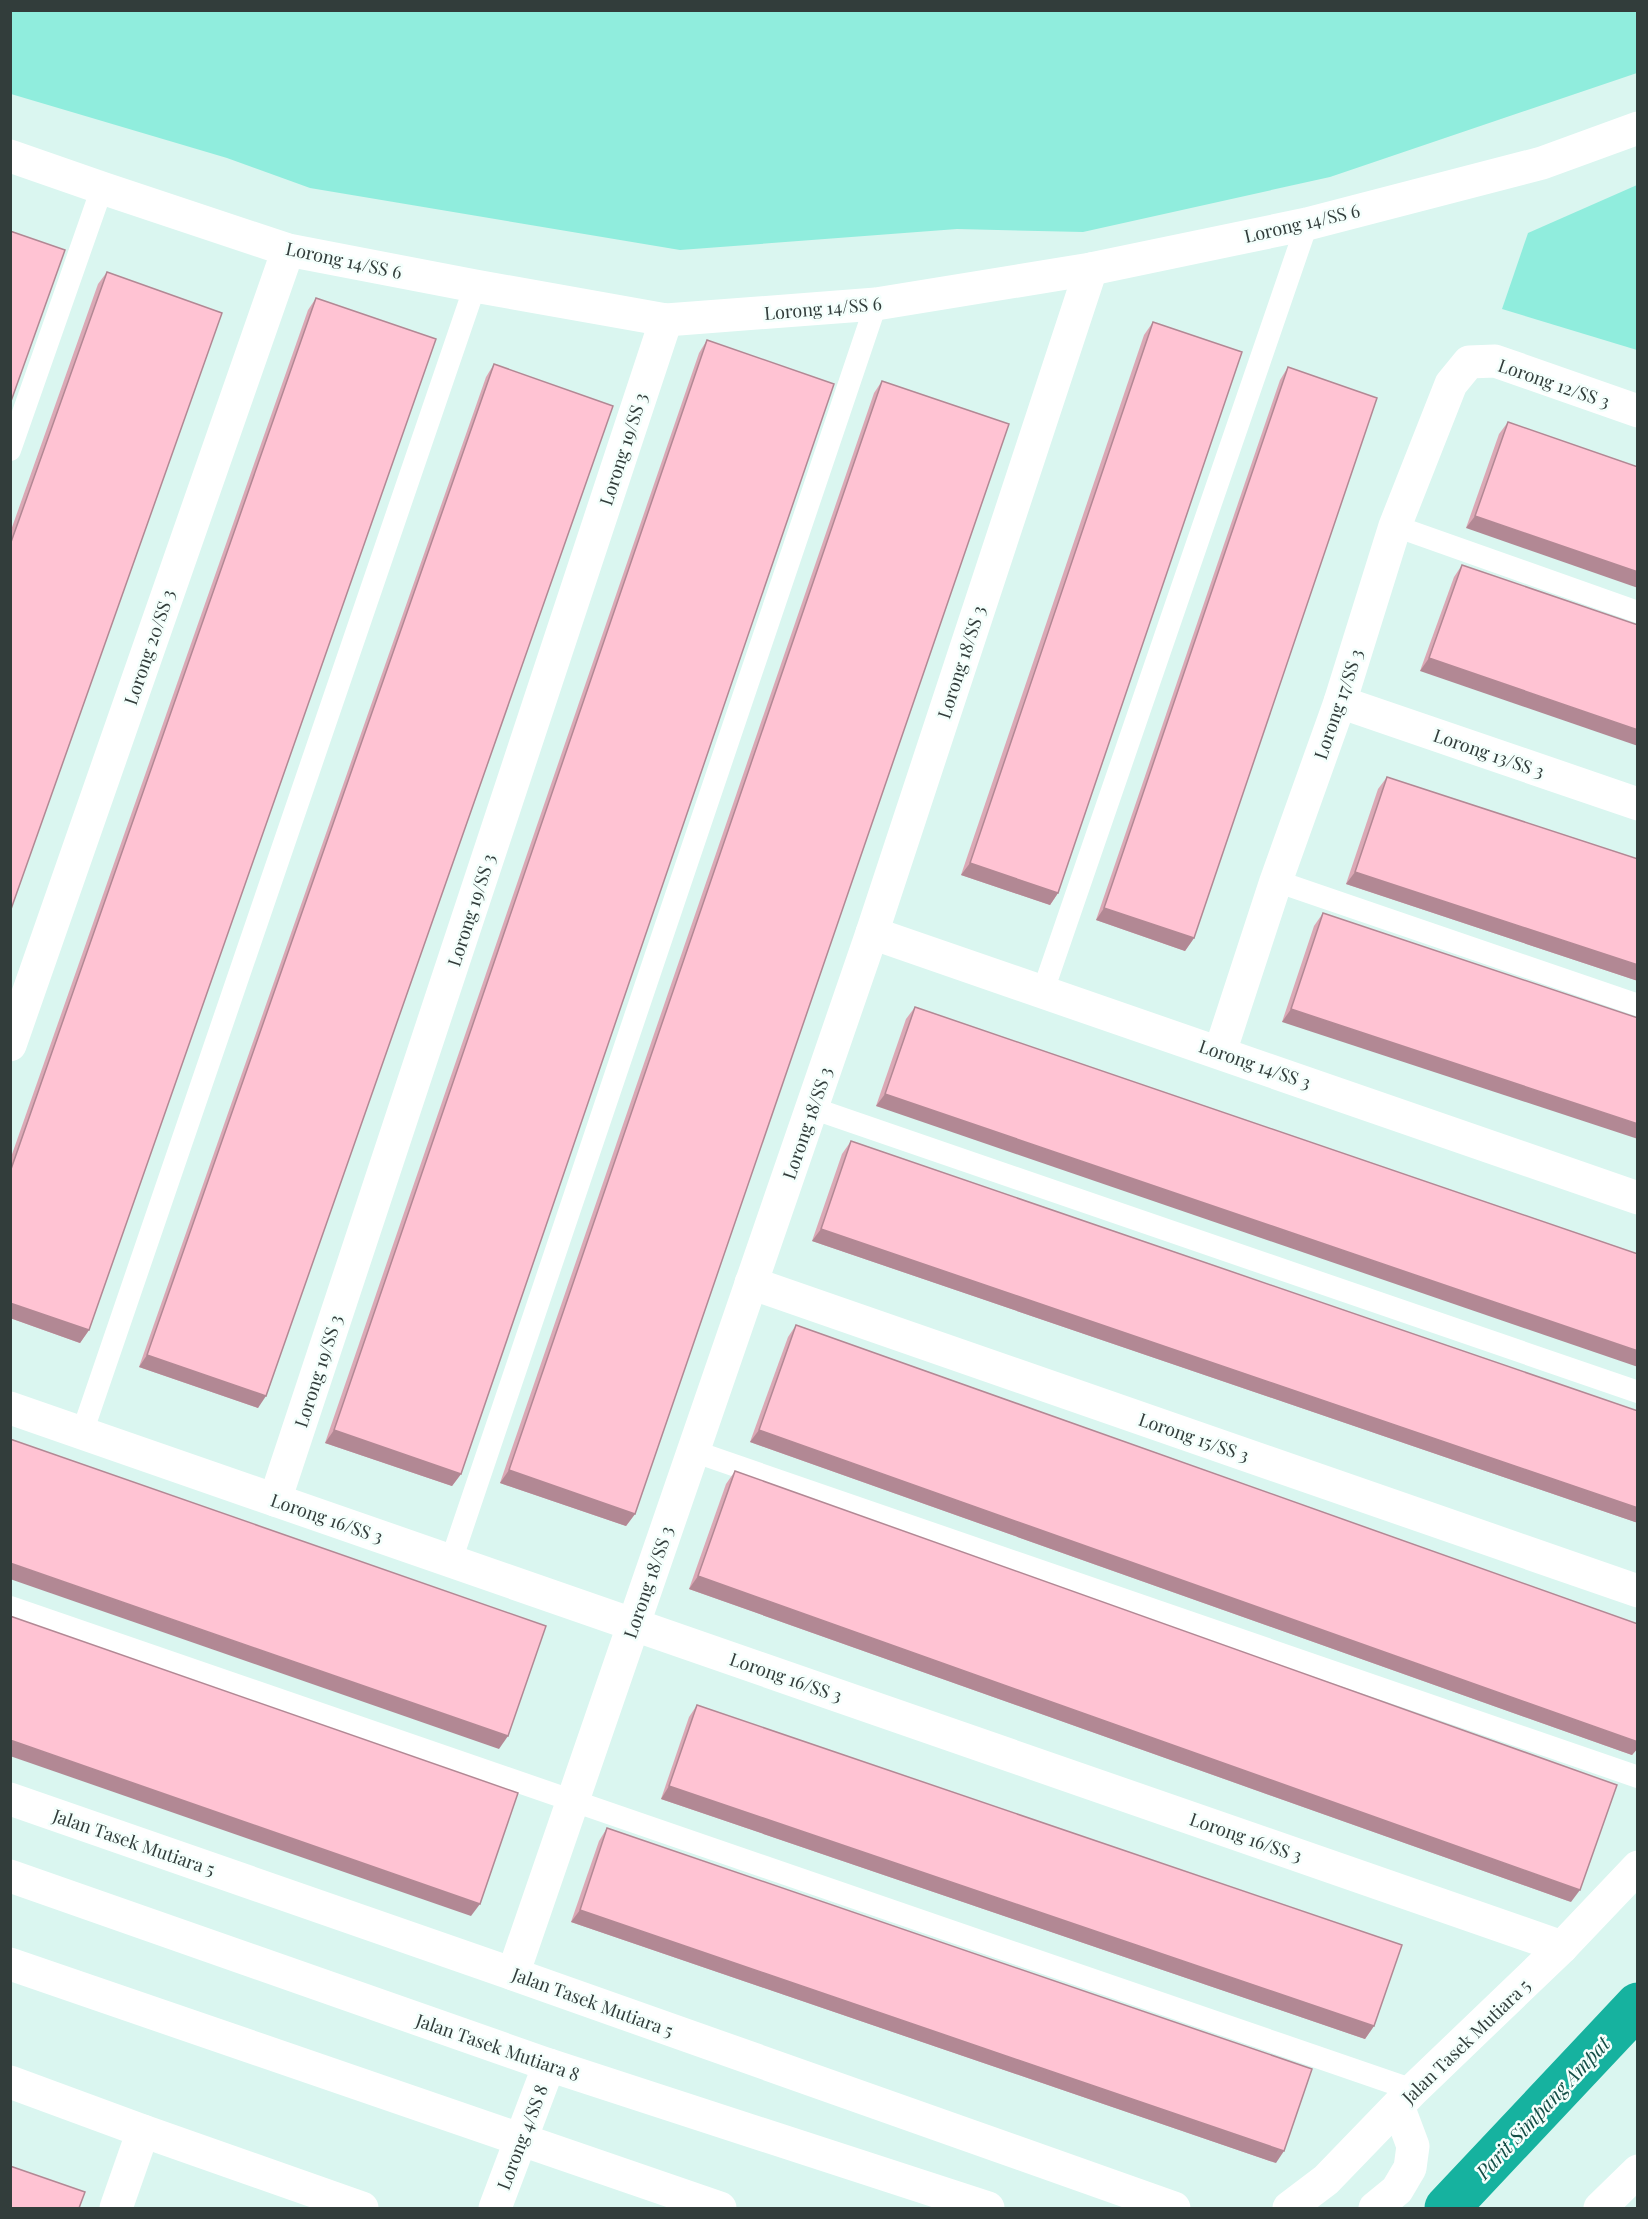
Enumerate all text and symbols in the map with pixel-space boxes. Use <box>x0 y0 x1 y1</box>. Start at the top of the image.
street label: Lorong 14/SS 6 <box>1242 198 1362 248</box>
street label: Lorong 14/SS 6 <box>284 236 404 284</box>
street label: Lorong 14/SS 6 <box>763 291 883 325</box>
street label: Lorong 12/SS 3 <box>1495 353 1613 413</box>
street label: Lorong 19/SS 3 <box>593 390 653 508</box>
street label: Lorong 20/SS 3 <box>118 586 180 708</box>
street label: Lorong 18/SS 3 <box>931 603 991 721</box>
street label: Lorong 17/SS 3 <box>1308 646 1368 762</box>
street label: Lorong 13/SS 3 <box>1430 723 1548 783</box>
street label: Lorong 19/SS 3 <box>441 851 501 969</box>
street label: Lorong 14/SS 3 <box>1196 1034 1314 1094</box>
street label: Lorong 18/SS 3 <box>777 1064 837 1182</box>
street label: Lorong 19/SS 3 <box>288 1312 348 1430</box>
street label: Lorong 15/SS 3 <box>1136 1407 1252 1467</box>
street label: Lorong 16/SS 3 <box>268 1488 386 1548</box>
street label: Lorong 18/SS 3 <box>618 1523 678 1641</box>
street label: Lorong 16/SS 3 <box>727 1647 845 1707</box>
street label: Jalan Tasek Mutiara 5 <box>49 1803 218 1881</box>
street label: Lorong 16/SS 3 <box>1187 1807 1305 1867</box>
street label: Jalan Tasek Mutiara 5 <box>508 1961 677 2042</box>
street label: Jalan Tasek Mutiara 5 <box>1396 1973 1535 2109</box>
street label: Jalan Tasek Mutiara 8 <box>412 2007 583 2086</box>
water label: Parit Simpang Ampat <box>1468 2029 1616 2185</box>
street label: Lorong 4/SS 8 <box>491 2081 553 2193</box>

